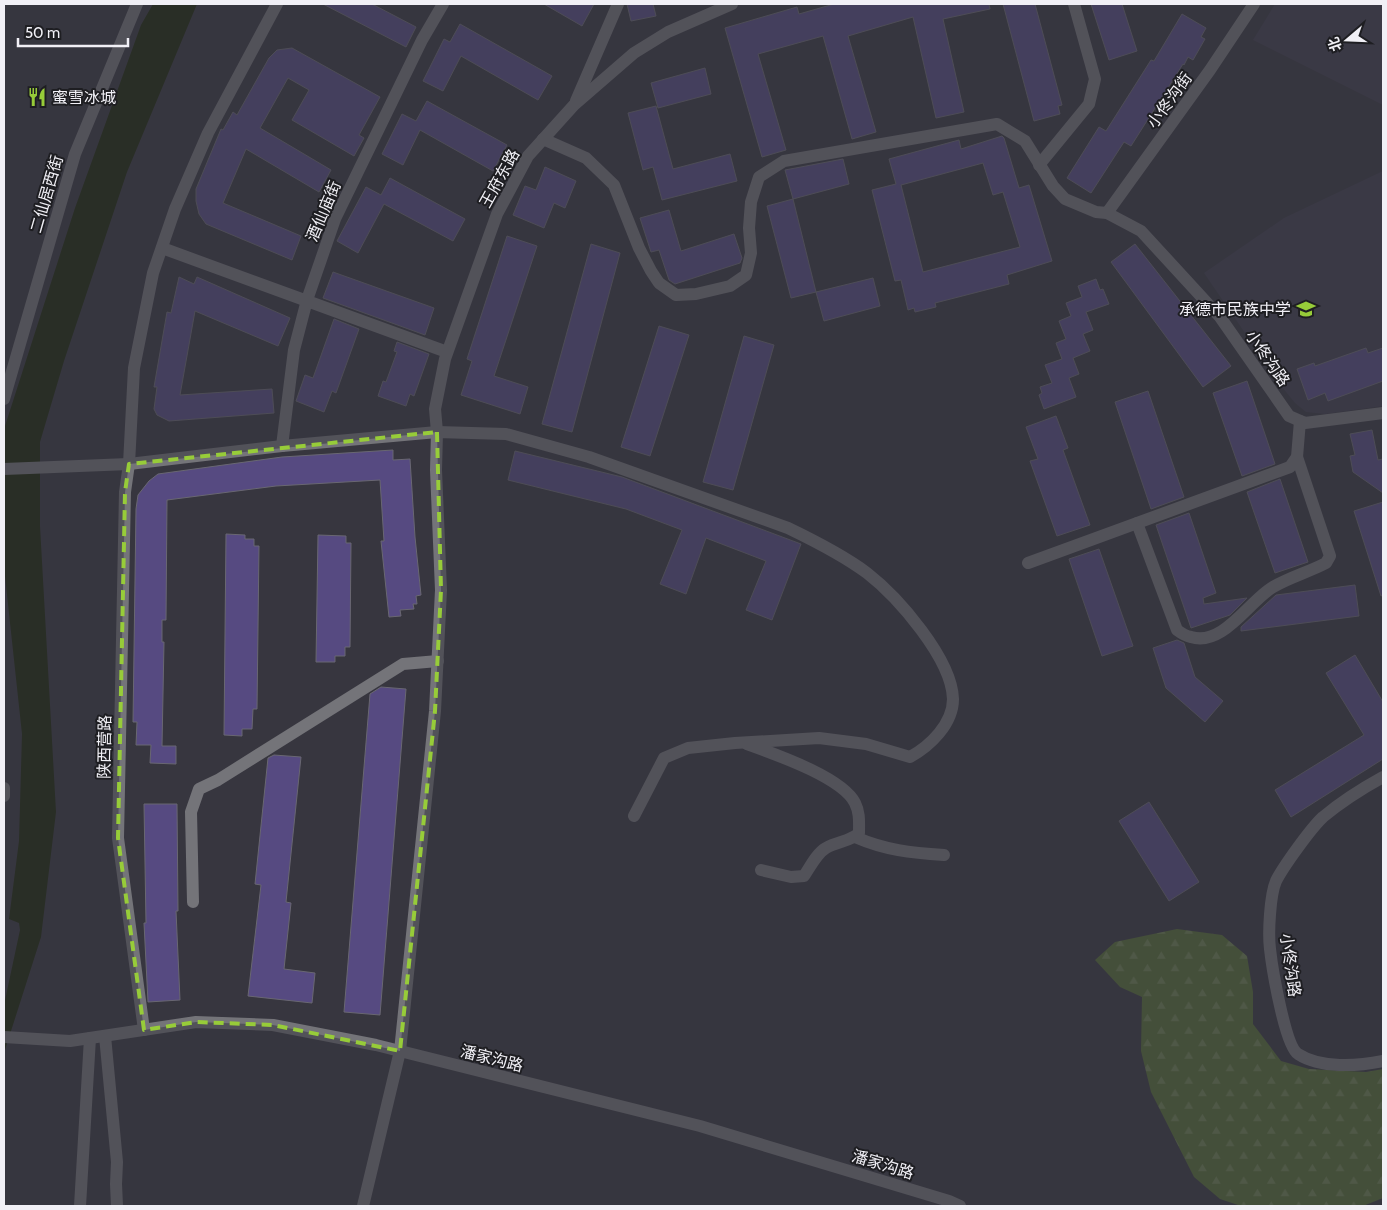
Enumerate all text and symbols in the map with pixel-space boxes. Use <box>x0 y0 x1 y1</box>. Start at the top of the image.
scale bar <box>18 15 128 47</box>
north arrow <box>1322 15 1372 65</box>
text: 50 m <box>25 24 60 42</box>
text: 北 <box>1324 35 1345 54</box>
street label: 小佟沟街 <box>1143 69 1196 132</box>
restaurant icon: 蜜雪冰城 <box>26 86 48 108</box>
place label: 蜜雪冰城 <box>52 88 116 107</box>
street label: 王府东路 <box>476 146 523 211</box>
street label: 二仙居西街 <box>26 153 67 235</box>
street label: 酒仙庙街 <box>302 178 345 244</box>
school or university icon: 承德市民族中学 <box>1295 298 1317 320</box>
place label: 承德市民族中学 <box>1179 300 1291 319</box>
street label: 小佟沟路 <box>1241 327 1294 390</box>
street label: 陕西营路 <box>94 715 115 779</box>
street label: 小佟沟路 <box>1277 932 1304 998</box>
street label: 潘家沟路 <box>459 1042 525 1075</box>
street label: 潘家沟路 <box>849 1146 916 1183</box>

